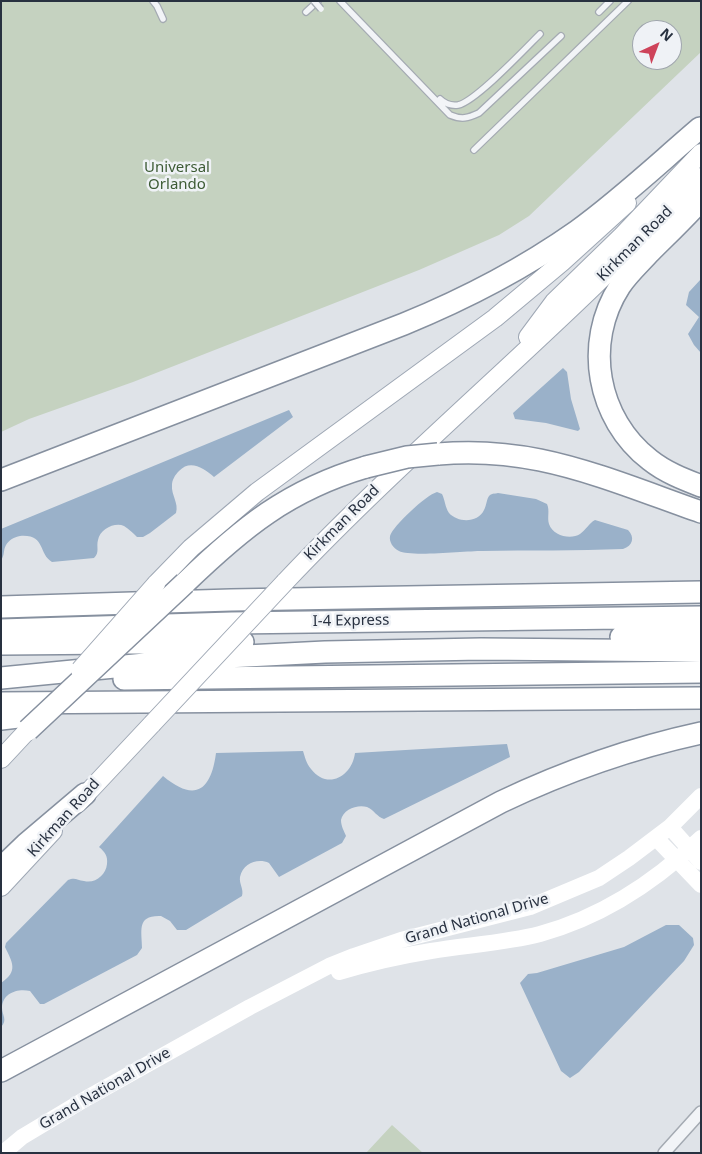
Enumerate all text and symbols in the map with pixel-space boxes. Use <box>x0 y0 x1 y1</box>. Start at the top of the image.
north arrow <box>632 20 682 70</box>
text: N <box>656 24 678 45</box>
park label: Universal Orlando <box>144 159 210 194</box>
street label: Kirkman Road <box>594 203 676 285</box>
street label: Kirkman Road <box>301 482 383 564</box>
street label: I-4 Express <box>313 611 389 631</box>
street label: Kirkman Road <box>24 775 104 861</box>
street label: Grand National Drive <box>403 890 551 948</box>
street label: Grand National Drive <box>36 1044 174 1134</box>

